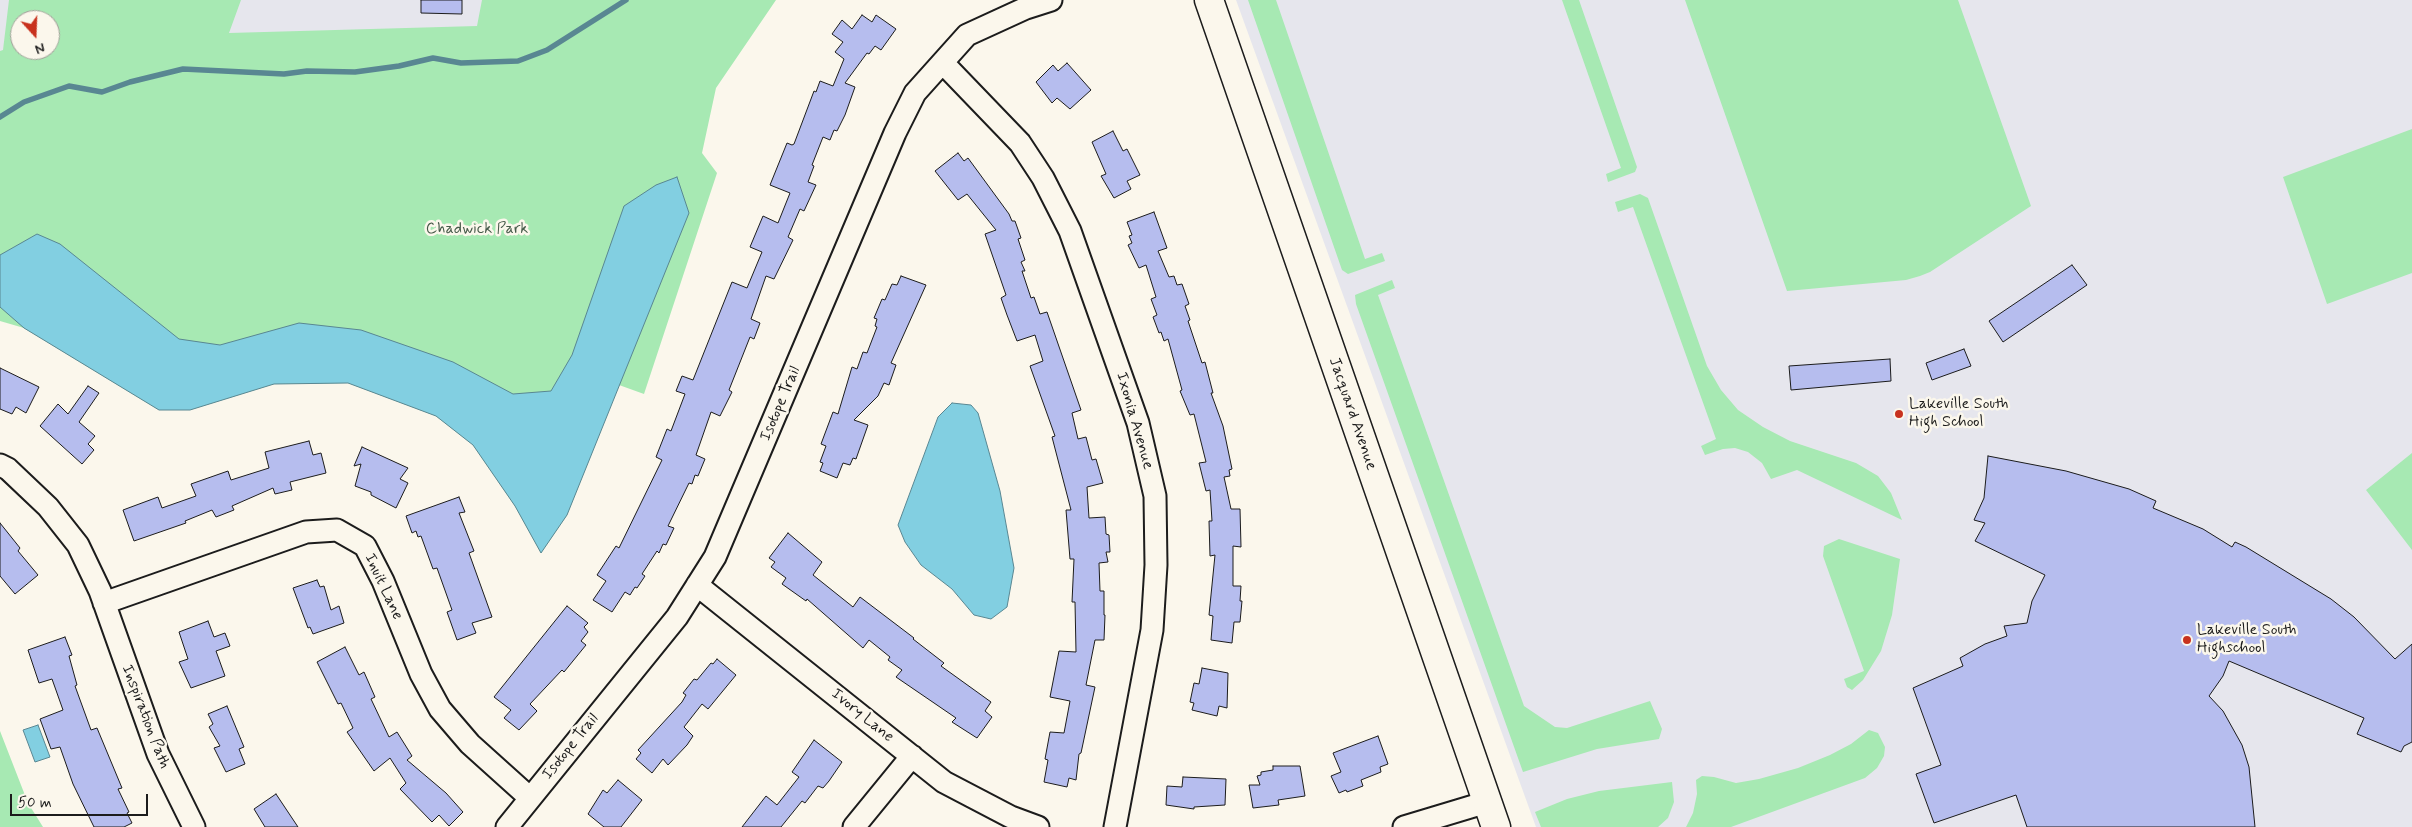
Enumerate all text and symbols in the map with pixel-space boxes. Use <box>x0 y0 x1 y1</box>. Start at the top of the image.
north arrow <box>10 10 60 60</box>
text: N <box>32 38 47 58</box>
park label: Chadwick Park <box>426 220 528 240</box>
street label: Jacquard Avenue <box>1324 355 1380 473</box>
street label: Isotope Trail <box>757 364 805 444</box>
street label: Ixonia Avenue <box>1111 370 1157 472</box>
place label: Lakeville South High School <box>1909 395 2009 433</box>
marker: Lakeville South High School <box>1893 408 1905 420</box>
street label: Inuit Lane <box>359 551 407 623</box>
place label: Lakeville South Highschool <box>2197 621 2297 659</box>
marker: Lakeville South Highschool <box>2181 634 2193 646</box>
street label: Inspiration Path <box>116 662 174 772</box>
street label: Ivory Lane <box>827 685 897 747</box>
street label: Isotope Trail <box>539 710 603 784</box>
scale bar <box>12 784 150 816</box>
text: 50 m <box>18 793 52 813</box>

